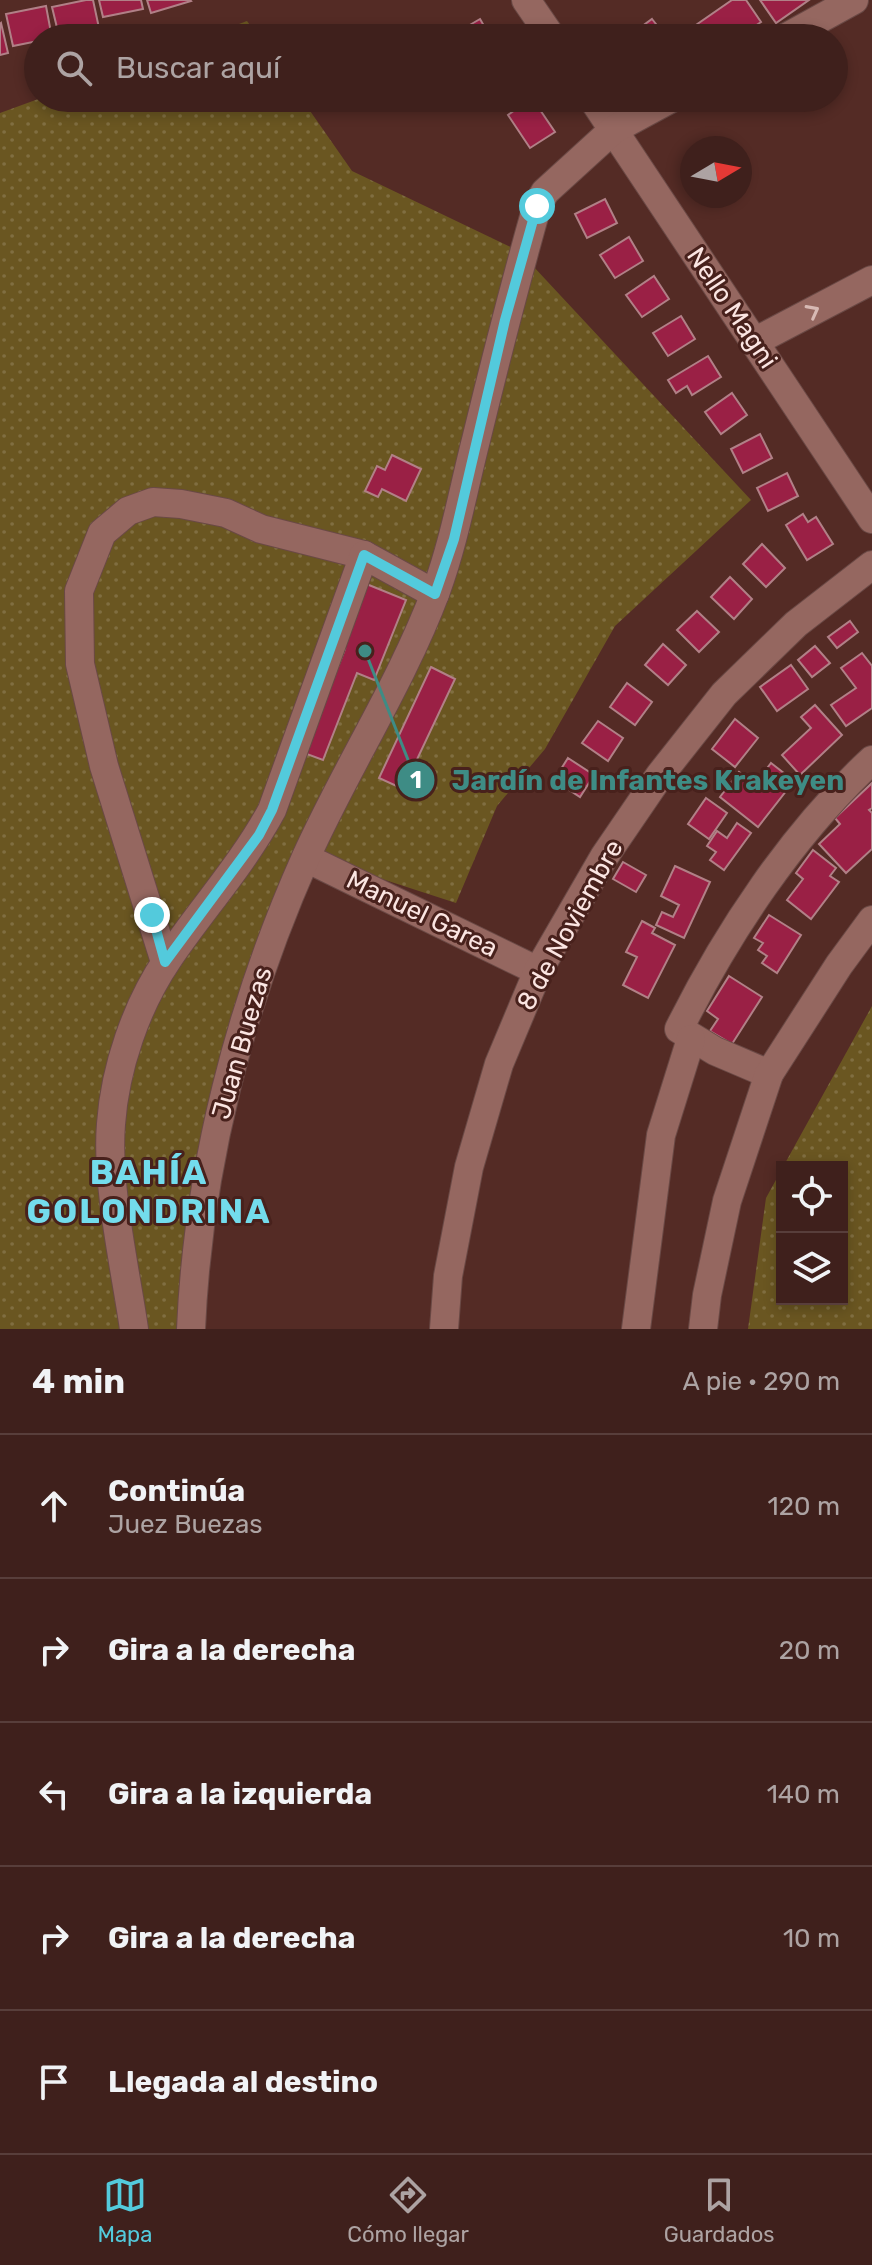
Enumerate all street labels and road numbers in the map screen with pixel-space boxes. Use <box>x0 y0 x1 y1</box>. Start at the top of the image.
street label: Nello Magni <box>680 242 784 374</box>
street label: 8 de Noviembre <box>510 834 630 1016</box>
street label: Manuel Garea <box>341 864 503 964</box>
street label: Juan Buezas <box>205 963 279 1123</box>

